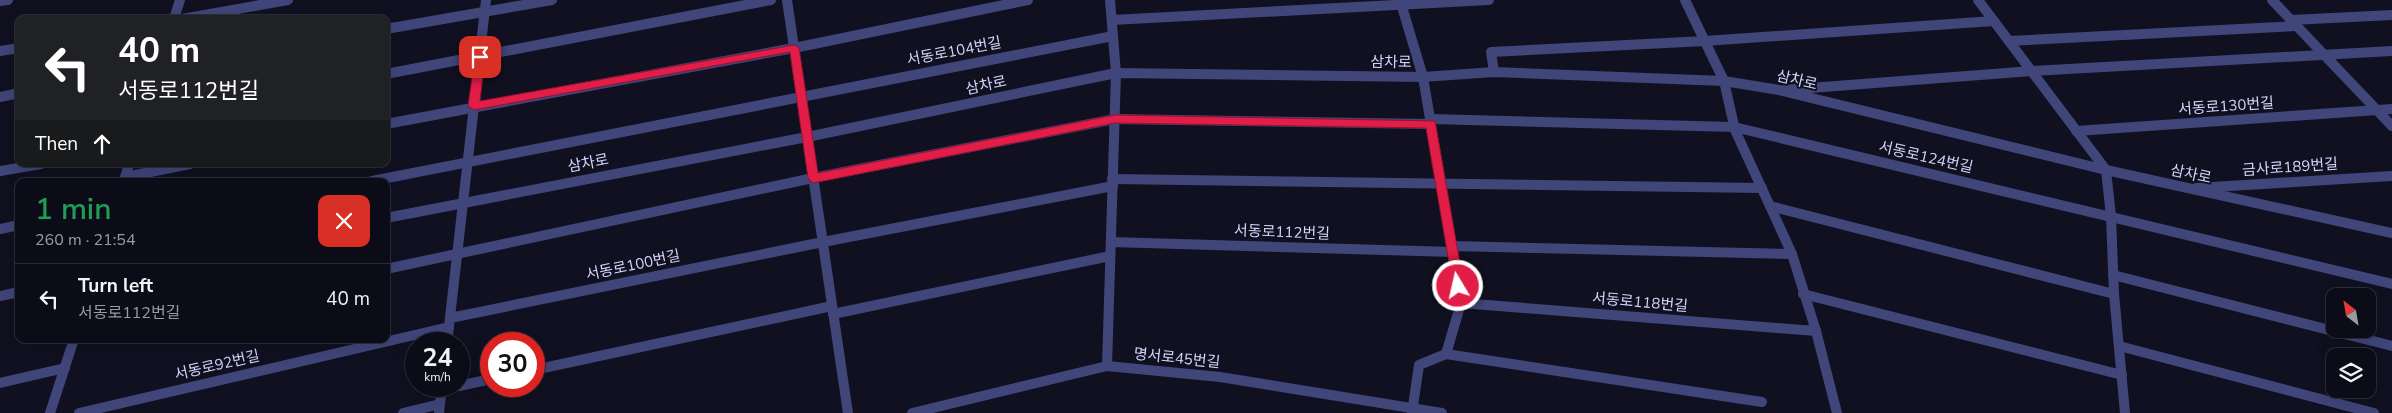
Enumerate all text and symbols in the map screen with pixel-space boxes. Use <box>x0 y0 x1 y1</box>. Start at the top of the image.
text: 40 m <box>118 27 200 74</box>
street label: 서동로104번길 <box>905 32 1003 70</box>
icon: left <box>35 35 100 100</box>
pin <box>459 36 501 78</box>
icon: arrive <box>466 43 494 71</box>
street label: 삼차로 <box>1370 52 1412 72</box>
street label: 삼차로 <box>1775 66 1819 94</box>
street label: 삼차로 <box>964 71 1008 99</box>
text: 서동로112번길 <box>118 76 259 106</box>
street label: 서동로130번길 <box>2177 93 2275 119</box>
icon: ahead <box>88 130 116 158</box>
text: Then <box>35 131 78 157</box>
street label: 서동로124번길 <box>1877 136 1975 178</box>
street label: 삼차로 <box>566 149 610 177</box>
street label: 금사로189번길 <box>2241 154 2339 180</box>
street label: 삼차로 <box>2169 160 2213 188</box>
text: 1 min <box>35 189 111 230</box>
button: close <box>318 195 370 247</box>
street label: 서동로112번길 <box>1234 220 1330 244</box>
text: 260 m · 21:54 <box>35 229 136 251</box>
street label: 서동로100번길 <box>584 245 682 285</box>
position arrow <box>1431 259 1483 311</box>
text: Turn left <box>78 273 153 299</box>
icon: left <box>35 285 63 313</box>
text: 40 m <box>326 286 370 312</box>
street label: 서동로118번길 <box>1591 288 1689 316</box>
north arrow <box>2326 288 2376 338</box>
map controls <box>2326 288 2376 398</box>
text: 서동로112번길 <box>78 302 180 324</box>
speed limit sign: 30 <box>480 332 545 397</box>
text: 24 <box>422 341 453 375</box>
street label: 명서로45번길 <box>1133 344 1221 372</box>
street label: 서동로92번길 <box>172 345 262 385</box>
button: layers <box>2326 348 2376 398</box>
text: km/h <box>424 369 451 385</box>

